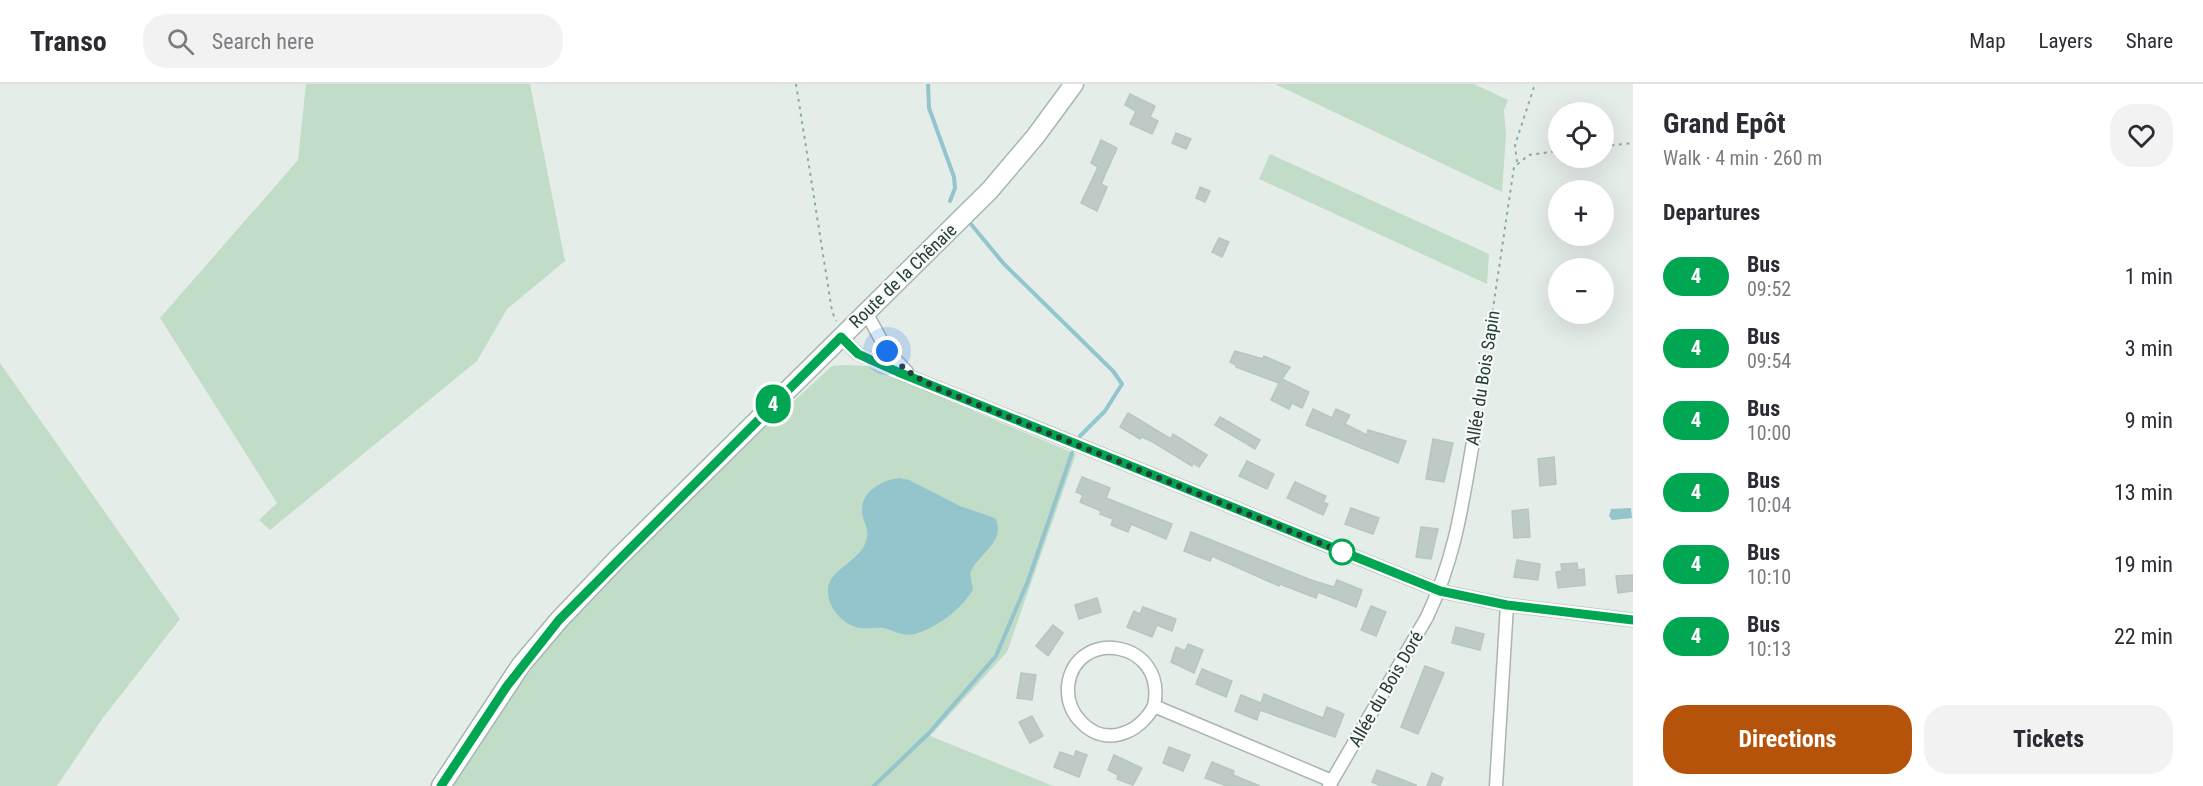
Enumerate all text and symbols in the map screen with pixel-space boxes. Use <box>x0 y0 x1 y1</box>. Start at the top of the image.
search box <box>143 14 563 68</box>
text: Transo <box>30 25 107 58</box>
icon: search <box>164 25 197 58</box>
text: Search here <box>212 29 314 54</box>
text: Map <box>1969 29 2006 53</box>
text: Layers <box>2039 29 2093 53</box>
text: Share <box>2126 29 2173 53</box>
map controls <box>1548 102 1614 324</box>
button: locate <box>1548 102 1614 168</box>
button: heart <box>2110 104 2173 167</box>
text: Grand Epôt <box>1663 107 1786 140</box>
text: Walk · 4 min · 260 m <box>1663 146 1822 170</box>
button: + <box>1548 180 1614 246</box>
text: Departures <box>1663 200 1760 225</box>
street label: Route de la Chênaie <box>845 219 961 332</box>
text: Bus <box>1747 252 1780 277</box>
button: − <box>1548 258 1614 324</box>
text: 4 <box>1691 264 1701 288</box>
text: 1 min <box>2125 264 2173 289</box>
text: 09:52 <box>1747 277 1791 301</box>
street label: Allée du Bois Sapin <box>1461 309 1504 447</box>
text: Bus <box>1747 324 1780 349</box>
your location <box>872 336 902 366</box>
text: 4 <box>1691 336 1701 360</box>
text: 3 min <box>2125 336 2173 361</box>
text: 09:54 <box>1747 349 1791 373</box>
line badge: 4 <box>754 384 792 424</box>
text: 4 <box>768 392 778 416</box>
text: Bus <box>1747 396 1780 421</box>
text: 4 <box>1691 408 1701 432</box>
text: 9 min <box>2125 408 2173 433</box>
text: 10:00 <box>1747 421 1791 445</box>
text: Bus <box>1747 468 1780 493</box>
text: 4 <box>1691 480 1701 504</box>
text: 13 min <box>2114 480 2173 505</box>
text: 10:04 <box>1747 493 1791 517</box>
unlabelled marker <box>1329 539 1355 565</box>
text: Bus <box>1747 540 1780 565</box>
text: 4 <box>1691 552 1701 576</box>
text: 19 min <box>2114 552 2173 577</box>
text: 10:10 <box>1747 565 1791 589</box>
text: Bus <box>1747 612 1780 637</box>
text: 4 <box>1691 624 1701 648</box>
text: 22 min <box>2114 624 2173 649</box>
street label: Allée du Bois Doré <box>1344 627 1427 750</box>
text: 10:13 <box>1747 637 1791 661</box>
button: Directions <box>1663 705 1912 774</box>
button: Tickets <box>1924 705 2173 774</box>

